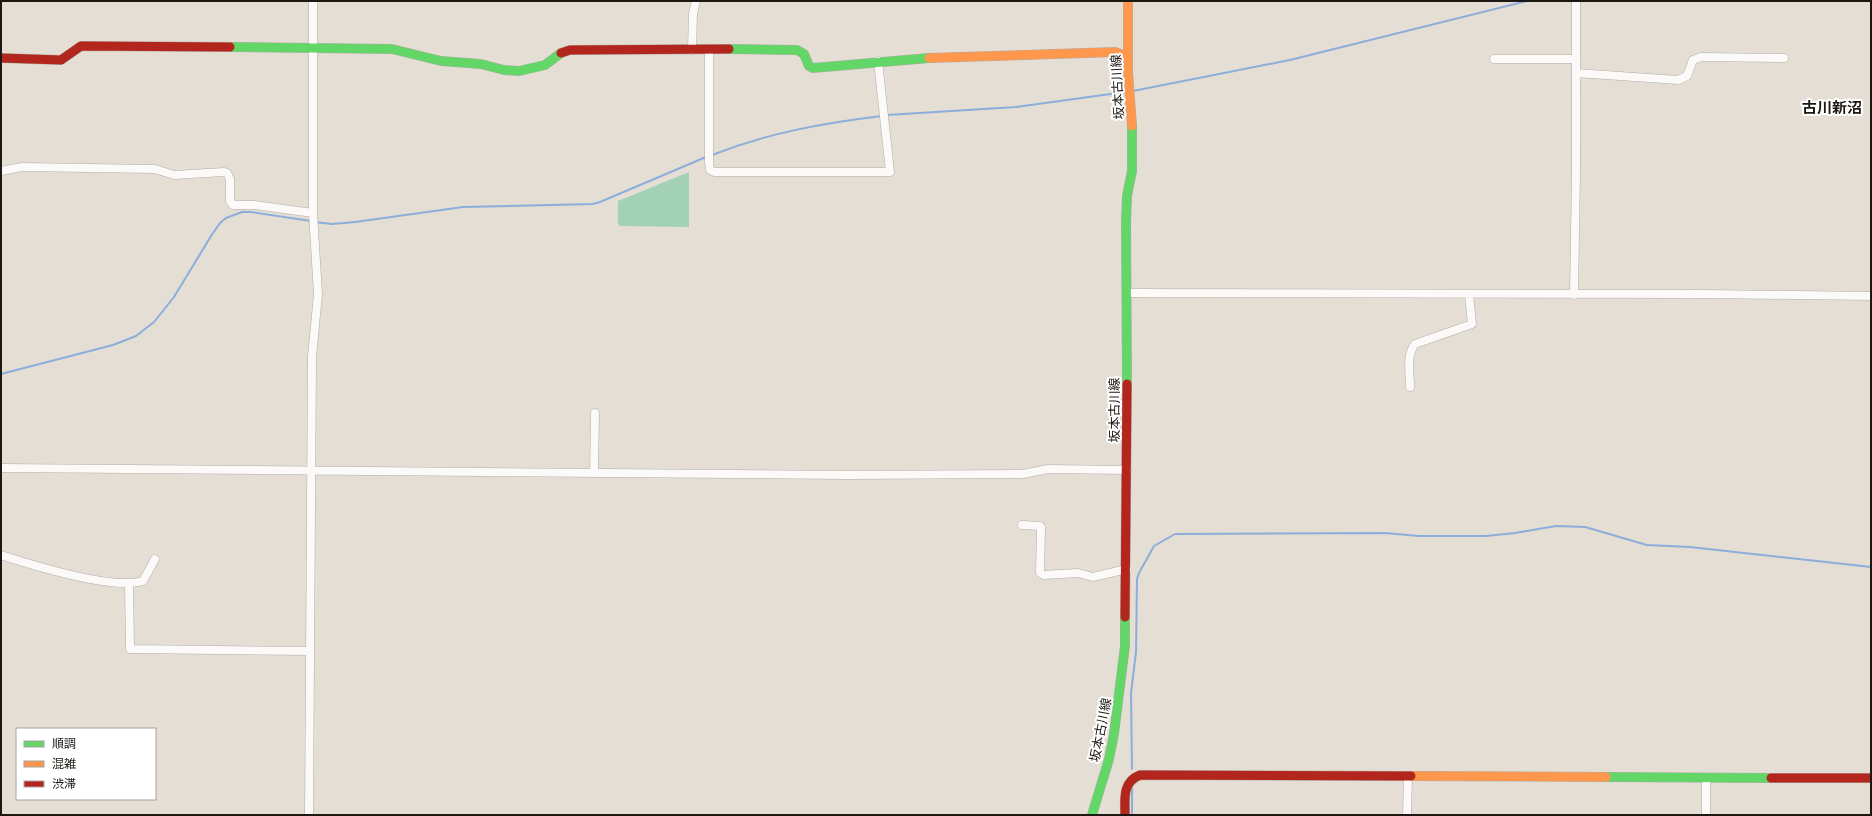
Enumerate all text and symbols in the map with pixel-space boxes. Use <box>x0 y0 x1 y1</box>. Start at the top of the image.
street label: 坂本古川線 <box>1108 54 1127 120</box>
district label: 古川新沼 <box>1802 99 1862 117</box>
street label: 坂本古川線 <box>1107 377 1122 443</box>
street label: 坂本古川線 <box>1087 697 1114 763</box>
legend <box>16 728 156 800</box>
text: 順調 <box>52 737 76 751</box>
text: 混雑 <box>52 757 76 771</box>
text: 渋滞 <box>52 777 76 791</box>

